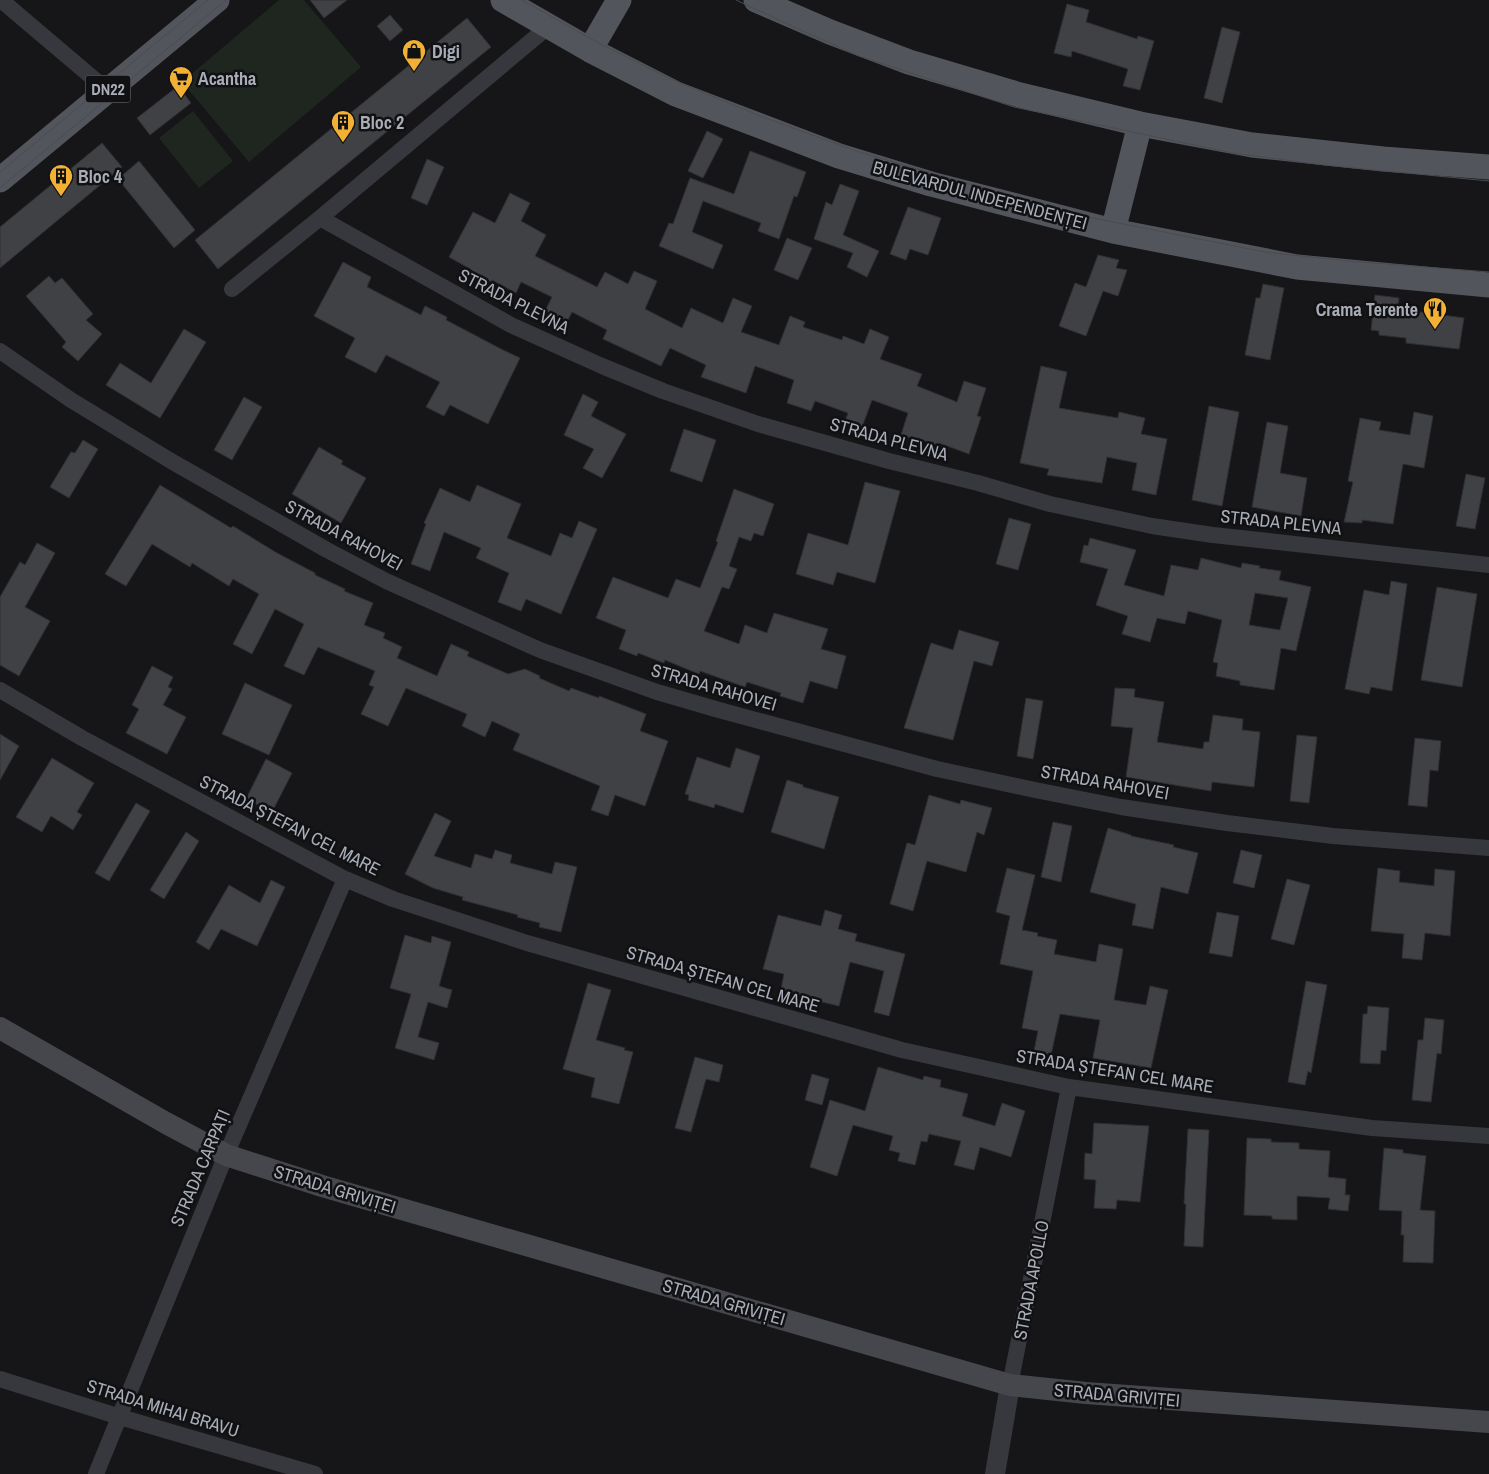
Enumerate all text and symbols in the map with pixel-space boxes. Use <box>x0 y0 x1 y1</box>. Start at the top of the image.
shop icon: Digi <box>401 38 427 72</box>
place label: Digi <box>432 39 460 64</box>
supermarket icon: Acantha <box>168 65 194 99</box>
place label: Acantha <box>198 66 257 91</box>
road number: DN22 <box>86 76 130 102</box>
building icon: Bloc 2 <box>330 109 356 143</box>
place label: Bloc 2 <box>360 110 404 135</box>
street label: BULEVARDUL INDEPENDENȚEI <box>870 154 1090 236</box>
building icon: Bloc 4 <box>48 163 74 197</box>
place label: Bloc 4 <box>78 164 123 189</box>
street label: STRADA PLEVNA <box>454 262 574 340</box>
restaurant icon: Crama Terente <box>1422 296 1448 330</box>
place label: Crama Terente <box>1316 297 1418 322</box>
street label: STRADA PLEVNA <box>827 411 951 467</box>
street label: STRADA RAHOVEI <box>281 494 407 576</box>
street label: STRADA PLEVNA <box>1219 503 1343 541</box>
street label: STRADA RAHOVEI <box>648 657 780 717</box>
street label: STRADA RAHOVEI <box>1039 758 1171 806</box>
street label: STRADA ȘTEFAN CEL MARE <box>195 769 385 881</box>
street label: STRADA ȘTEFAN CEL MARE <box>624 939 822 1019</box>
street label: STRADA ȘTEFAN CEL MARE <box>1014 1043 1216 1099</box>
street label: STRADA CARPAȚI <box>164 1106 236 1230</box>
street label: STRADA GRIVIȚEI <box>271 1159 399 1219</box>
street label: STRADA APOLLO <box>1007 1218 1055 1342</box>
street label: STRADA GRIVIȚEI <box>660 1273 788 1331</box>
street label: STRADA MIHAI BRAVU <box>84 1373 242 1443</box>
street label: STRADA GRIVIȚEI <box>1053 1377 1181 1413</box>

